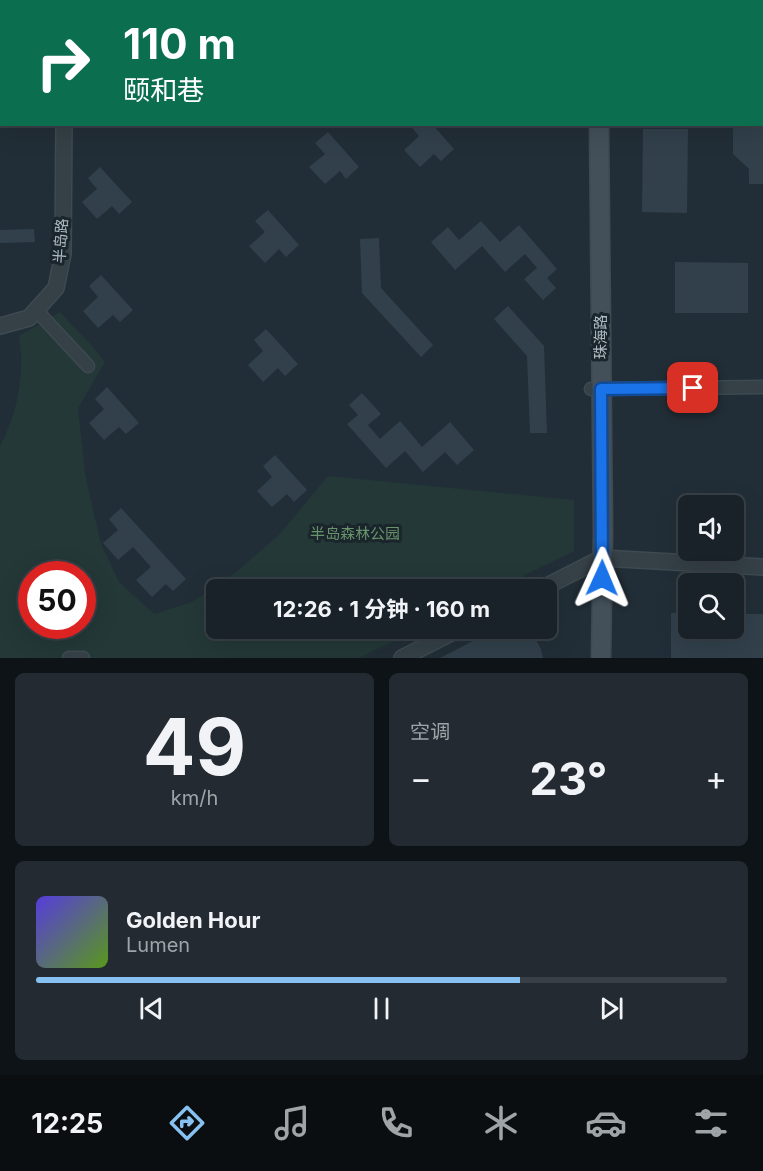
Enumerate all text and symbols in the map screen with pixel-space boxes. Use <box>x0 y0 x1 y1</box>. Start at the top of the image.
text: 110 m <box>123 18 236 69</box>
icon: right <box>24 24 102 102</box>
text: 颐和巷 <box>123 74 204 107</box>
street label: 半岛路 <box>49 218 72 264</box>
street label: 珠海路 <box>591 314 610 360</box>
pin <box>667 362 718 413</box>
icon: arrive <box>676 371 709 404</box>
map controls <box>678 495 744 639</box>
button: sound <box>678 495 744 561</box>
park label: 半岛森林公园 <box>310 524 400 543</box>
position arrow <box>570 546 634 610</box>
speed limit sign: 50 <box>18 561 96 639</box>
button: search <box>678 573 744 639</box>
text: 12:26 · 1 分钟 · 160 m <box>273 596 490 622</box>
text: 49 <box>143 699 246 794</box>
text: 空调 <box>410 720 450 744</box>
text: 23° <box>530 751 607 806</box>
text: − <box>410 758 432 798</box>
text: + <box>705 758 727 798</box>
text: km/h <box>171 786 218 810</box>
text: Golden Hour <box>126 907 260 933</box>
text: Lumen <box>126 933 190 957</box>
icon: previous <box>135 992 168 1025</box>
icon: pause <box>365 992 398 1025</box>
icon: next <box>595 992 628 1025</box>
icon: directions <box>166 1102 208 1144</box>
icon: music <box>271 1102 313 1144</box>
icon: phone <box>375 1102 417 1144</box>
icon: climate <box>480 1102 522 1144</box>
icon: car <box>585 1102 627 1144</box>
icon: filters <box>690 1102 732 1144</box>
text: 12:25 <box>31 1107 103 1140</box>

